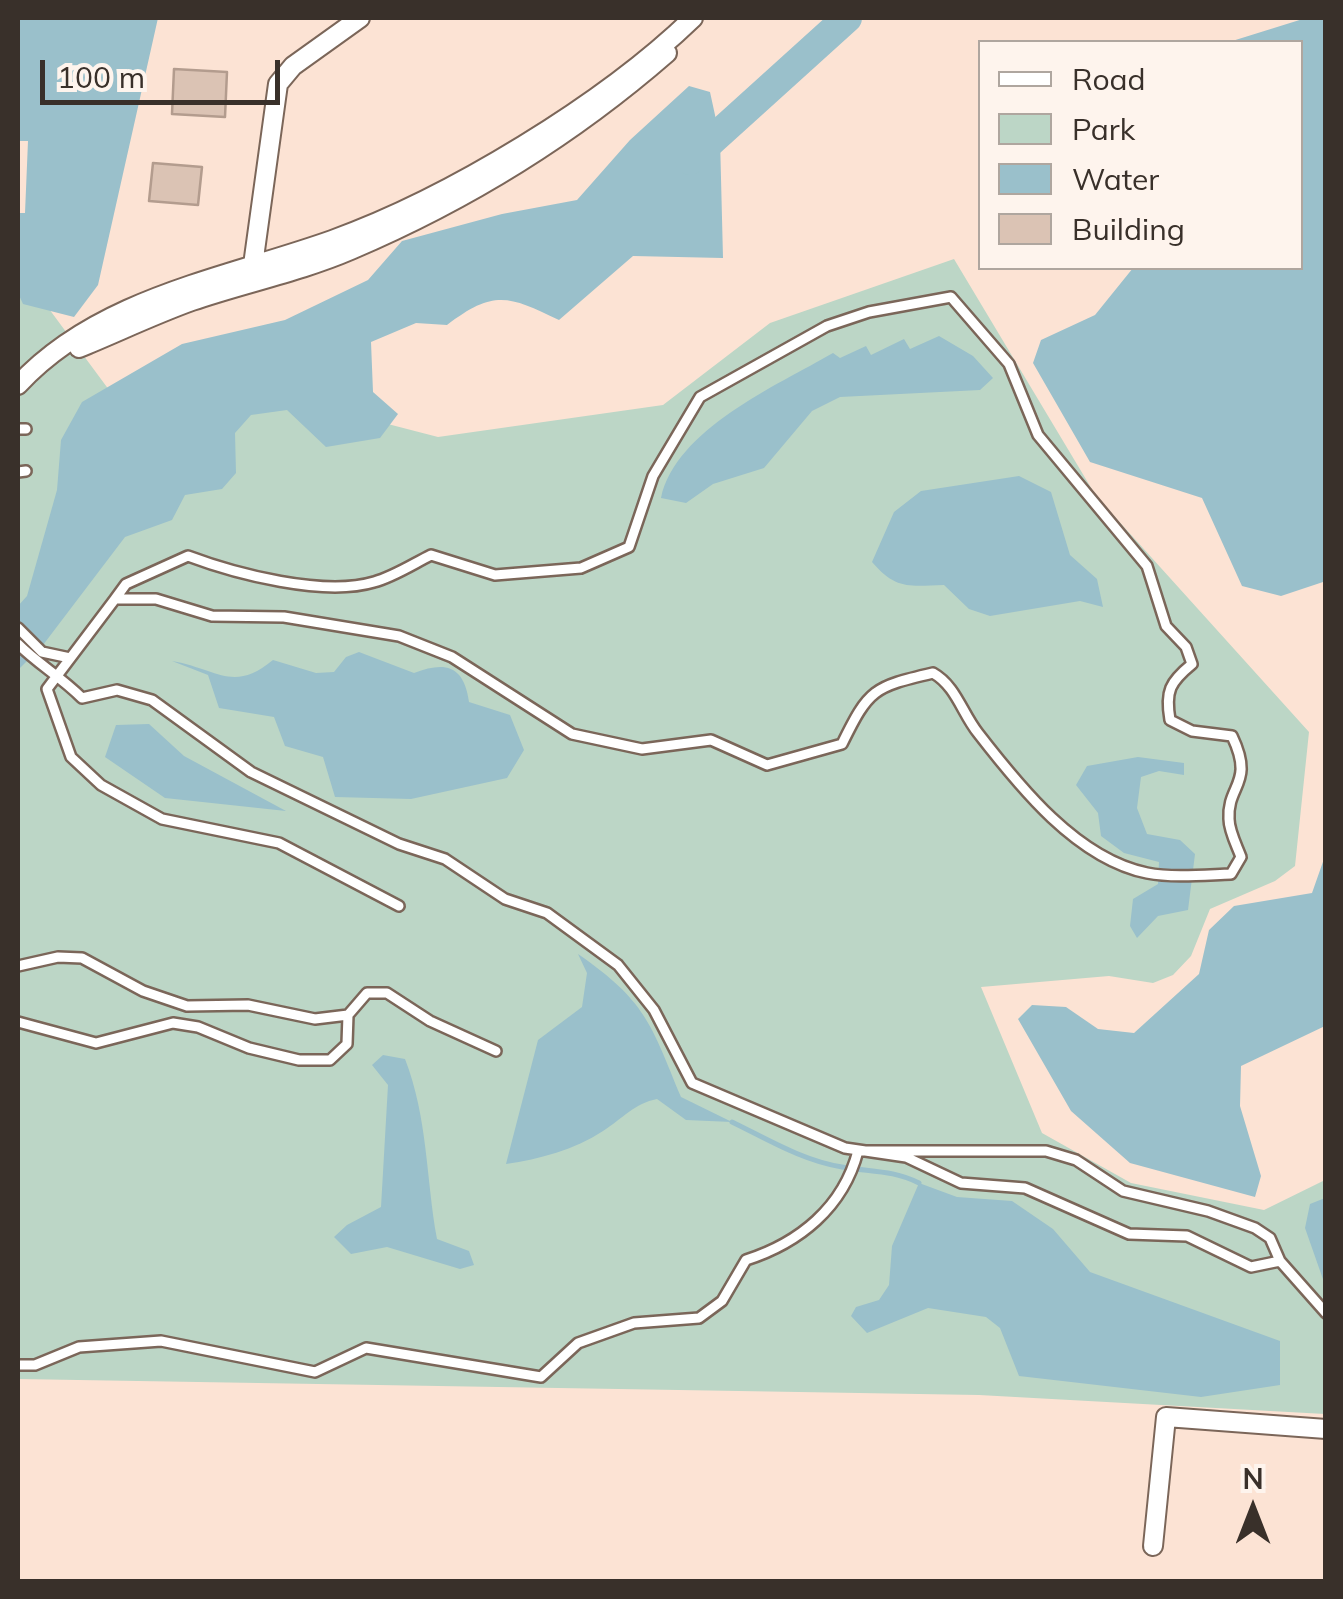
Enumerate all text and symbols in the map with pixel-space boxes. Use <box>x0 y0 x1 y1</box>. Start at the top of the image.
scale bar <box>45 40 285 102</box>
legend <box>978 40 1303 270</box>
text: 100 m <box>57 58 145 96</box>
text: Road <box>1072 60 1146 98</box>
text: Park <box>1072 110 1135 148</box>
text: Water <box>1072 160 1159 198</box>
text: Building <box>1072 210 1185 248</box>
north arrow <box>1203 1459 1303 1559</box>
text: N <box>1242 1461 1264 1496</box>

